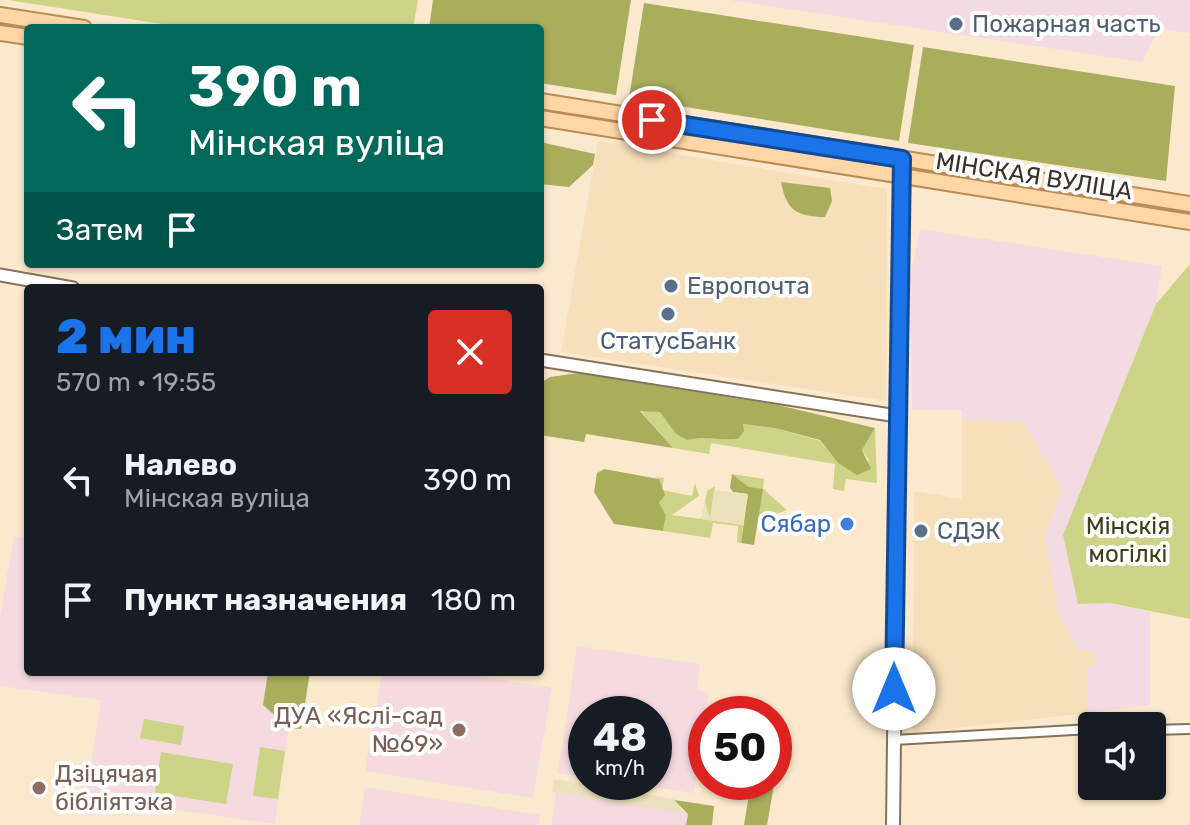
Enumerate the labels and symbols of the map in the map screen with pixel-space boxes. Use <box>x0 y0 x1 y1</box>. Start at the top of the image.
place label: Пожарная часть <box>972 10 1160 38</box>
marker: Пожарная часть <box>947 15 965 33</box>
pin <box>618 86 686 154</box>
street label: МІНСКАЯ ВУЛІЦА <box>934 147 1134 205</box>
place label: Европочта <box>687 272 810 300</box>
marker: Европочта <box>662 277 680 295</box>
marker: СтатусБанк <box>659 305 677 323</box>
place label: СтатусБанк <box>600 327 736 355</box>
place label: Сябар <box>760 510 831 538</box>
park label: Мінскія могілкі <box>1086 512 1170 568</box>
marker: Сябар <box>838 515 856 533</box>
place label: СДЭК <box>937 517 1001 545</box>
marker: СДЭК <box>912 522 930 540</box>
position arrow <box>852 647 936 731</box>
speed limit sign: 50 <box>688 696 792 800</box>
place label: ДУА «Яслі-сад №69» <box>274 702 443 758</box>
marker: ДУА «Яслі-сад №69» <box>450 721 468 739</box>
place label: Дзіцячая бібліятэка <box>55 760 173 816</box>
marker: Дзіцячая бібліятэка <box>30 779 48 797</box>

